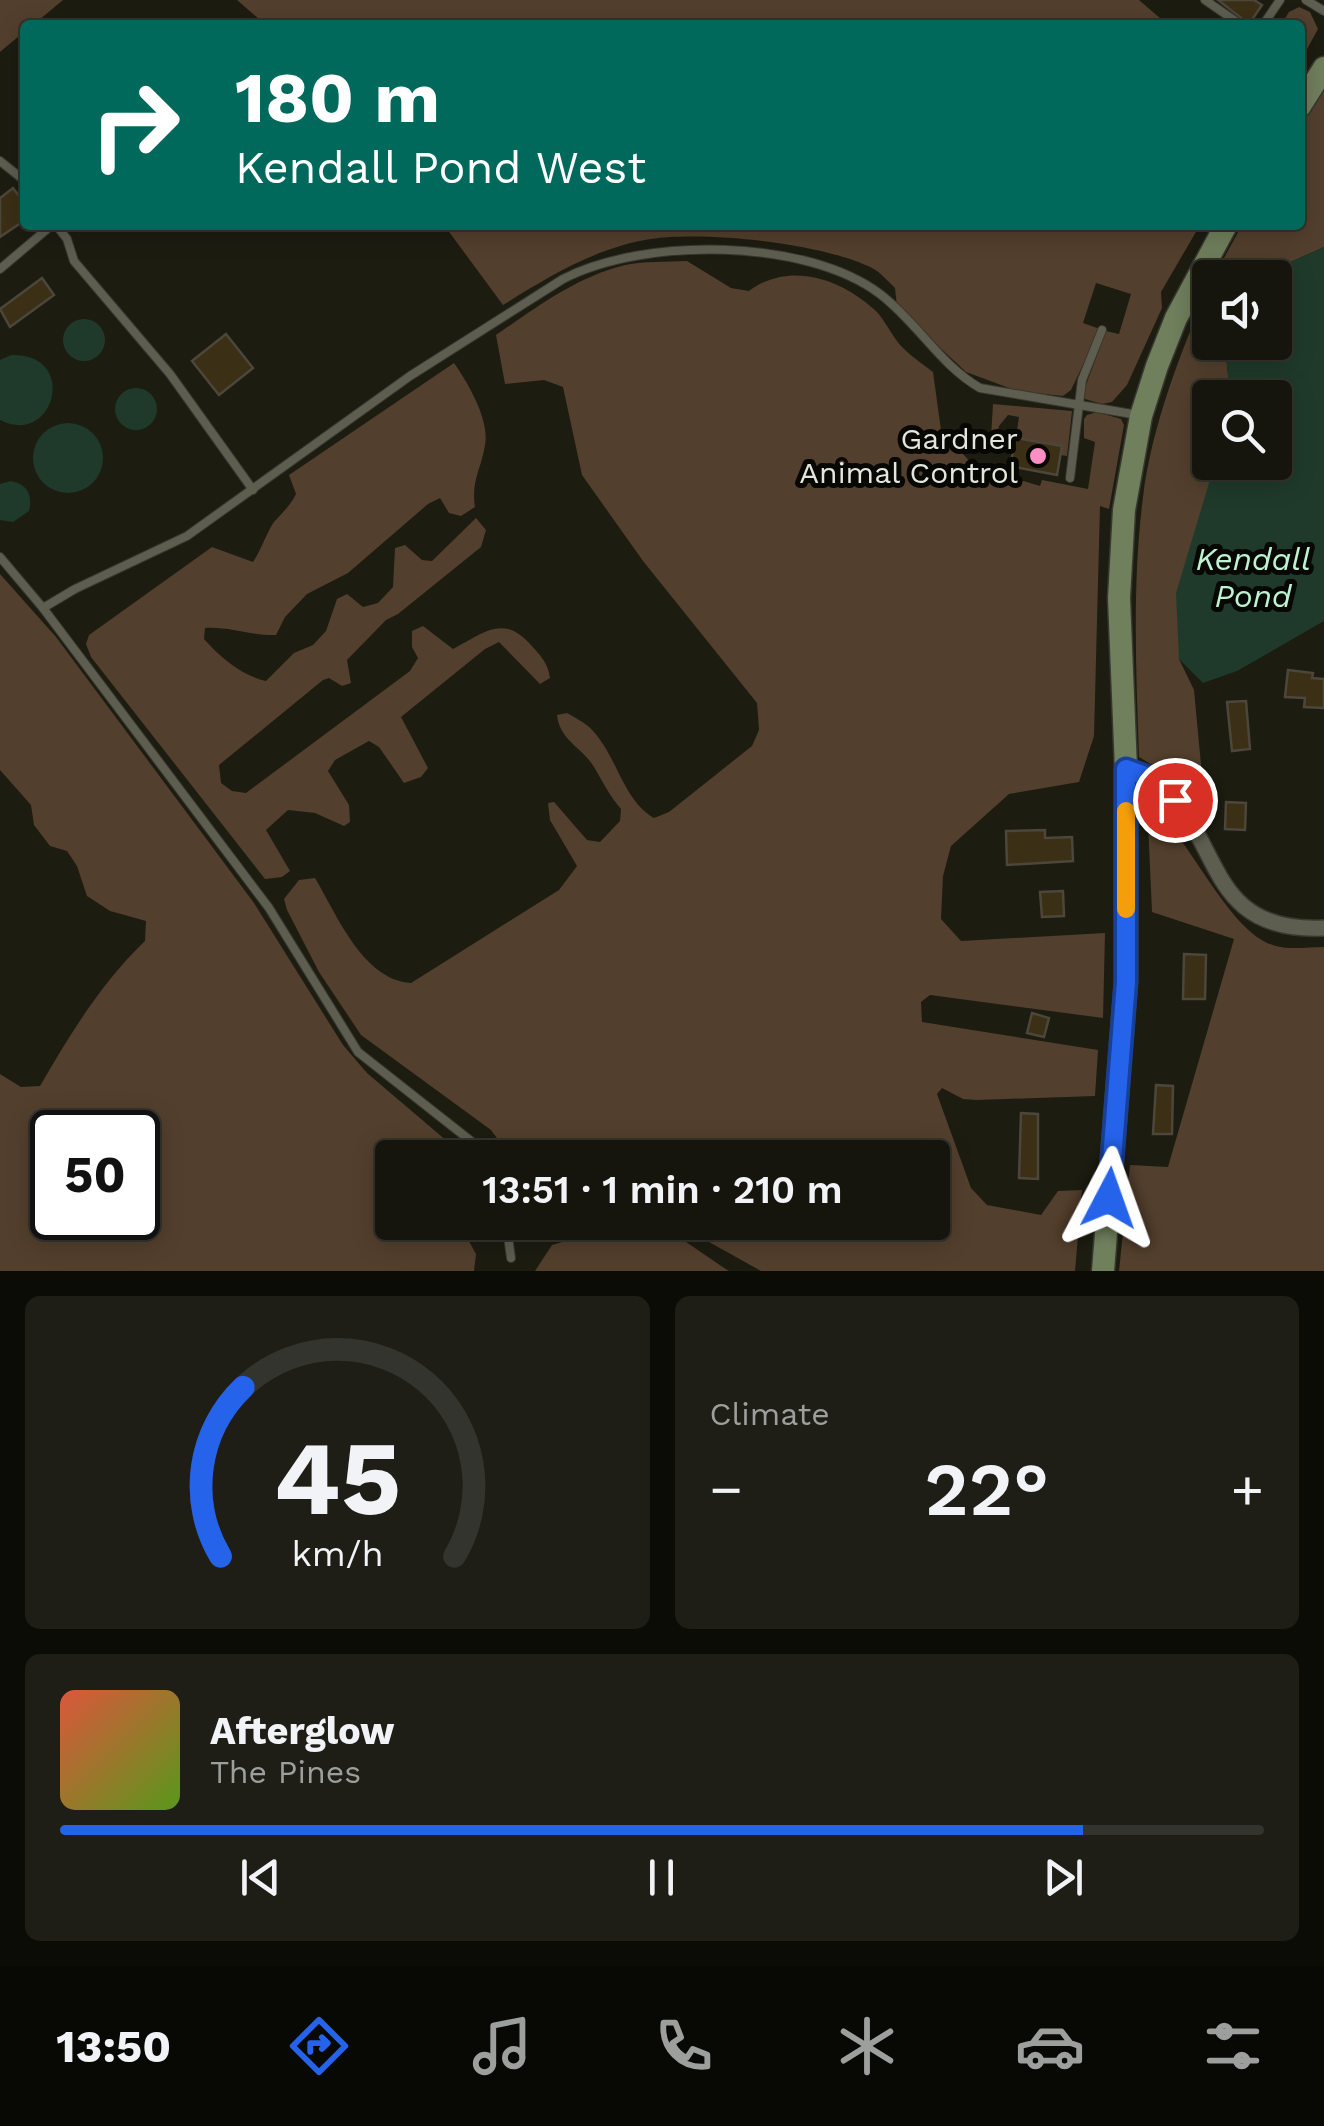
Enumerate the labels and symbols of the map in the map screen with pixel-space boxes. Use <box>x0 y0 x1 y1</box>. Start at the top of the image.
place label: Gardner Animal Control <box>799 421 1018 490</box>
marker: Gardner Animal Control <box>1027 445 1049 467</box>
water label: Kendall Pond <box>1195 540 1311 615</box>
pin <box>1133 758 1218 843</box>
speed limit sign: 50 <box>30 1110 160 1240</box>
position arrow <box>1057 1146 1161 1250</box>

